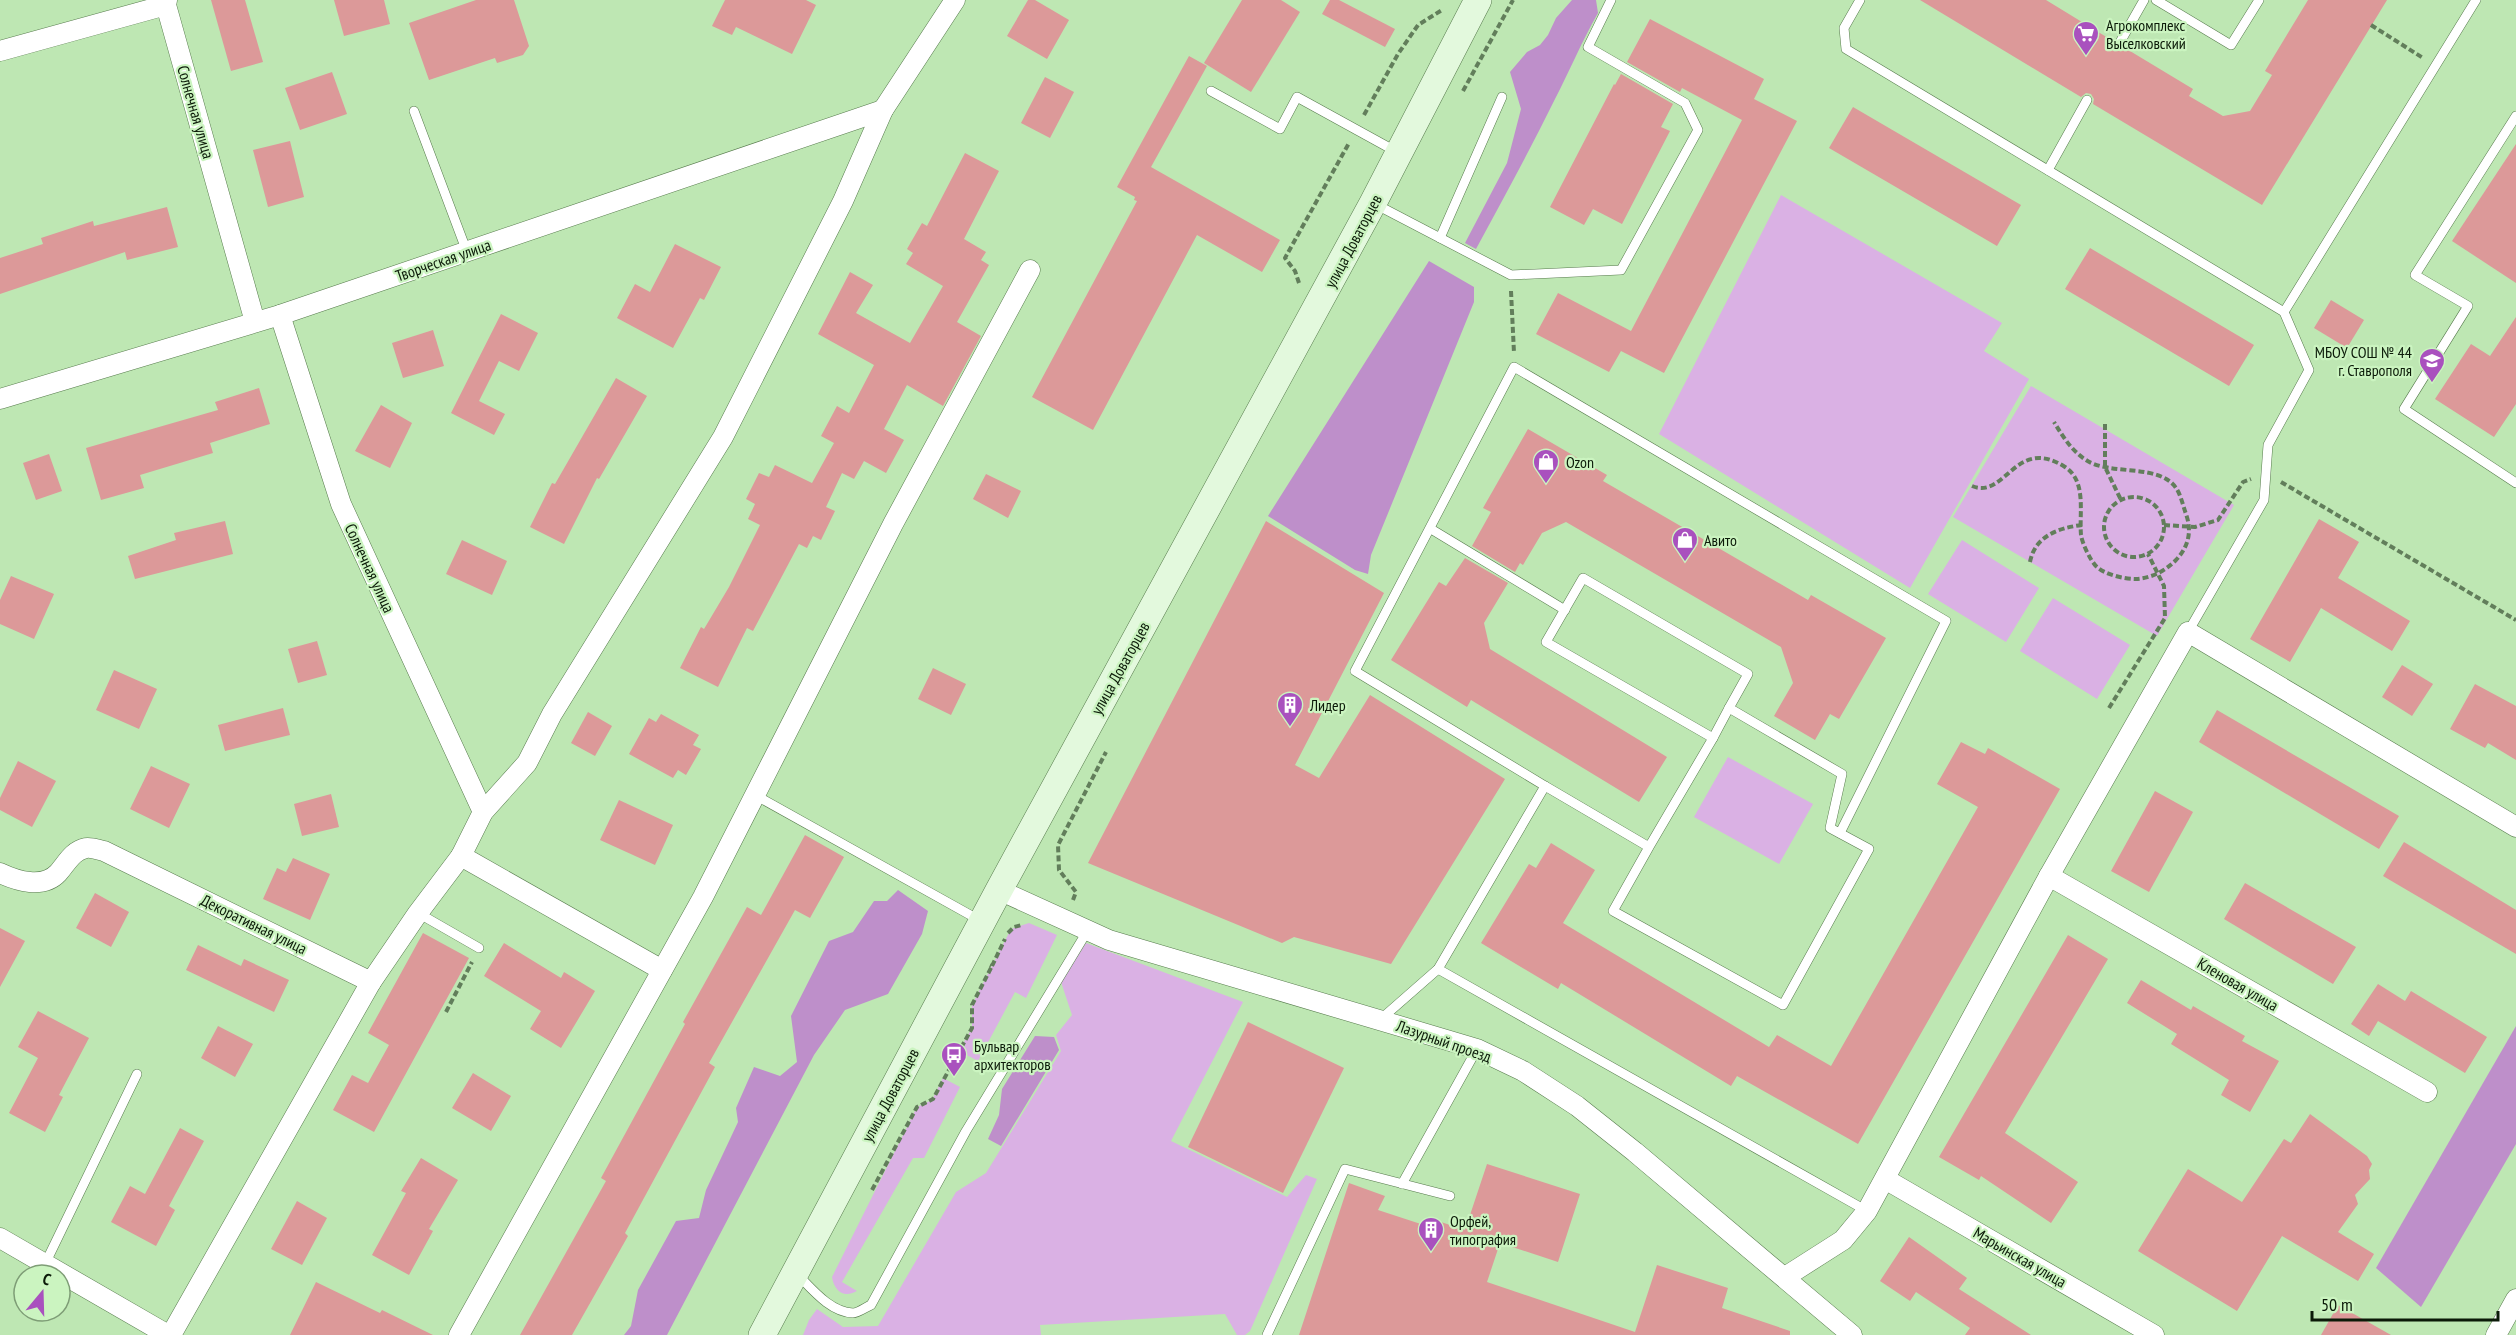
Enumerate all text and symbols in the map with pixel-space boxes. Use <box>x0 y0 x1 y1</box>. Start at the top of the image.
place label: Агрокомплекс Выселковский <box>2106 15 2186 53</box>
supermarket icon: Агрокомплекс Выселковский <box>2071 19 2101 57</box>
street label: Солнечная улица <box>173 63 219 161</box>
street label: улица Доваторцев <box>1320 191 1386 291</box>
street label: Творческая улица <box>393 234 493 286</box>
place label: МБОУ СОШ № 44 г. Ставрополя <box>2315 342 2412 380</box>
school or university icon: МБОУ СОШ № 44 г. Ставрополя <box>2417 346 2447 384</box>
shop icon: Ozon <box>1531 447 1561 485</box>
place label: Ozon <box>1566 452 1594 472</box>
street label: Солнечная улица <box>341 520 399 616</box>
shop icon: Авито <box>1670 525 1700 563</box>
place label: Авито <box>1704 530 1737 550</box>
street label: улица Доваторцев <box>1086 618 1154 718</box>
building icon: Лидер <box>1275 690 1305 728</box>
place label: Лидер <box>1309 695 1346 715</box>
street label: Декоративная улица <box>198 890 310 958</box>
street label: Кленовая улица <box>2194 953 2282 1015</box>
street label: Лазурный проезд <box>1393 1015 1494 1067</box>
place label: Бульвар архитекторов <box>974 1036 1051 1074</box>
bus stop icon: Бульвар архитекторов <box>939 1040 969 1078</box>
street label: улица Доваторцев <box>857 1045 923 1145</box>
place label: Орфей, типография <box>1450 1211 1516 1249</box>
building icon: Орфей, типография <box>1416 1215 1446 1253</box>
street label: Марьинская улица <box>1970 1222 2070 1292</box>
north arrow <box>12 1263 72 1323</box>
text: С <box>40 1268 54 1290</box>
scale bar <box>2312 1284 2498 1322</box>
text: 50 m <box>2321 1293 2353 1316</box>

